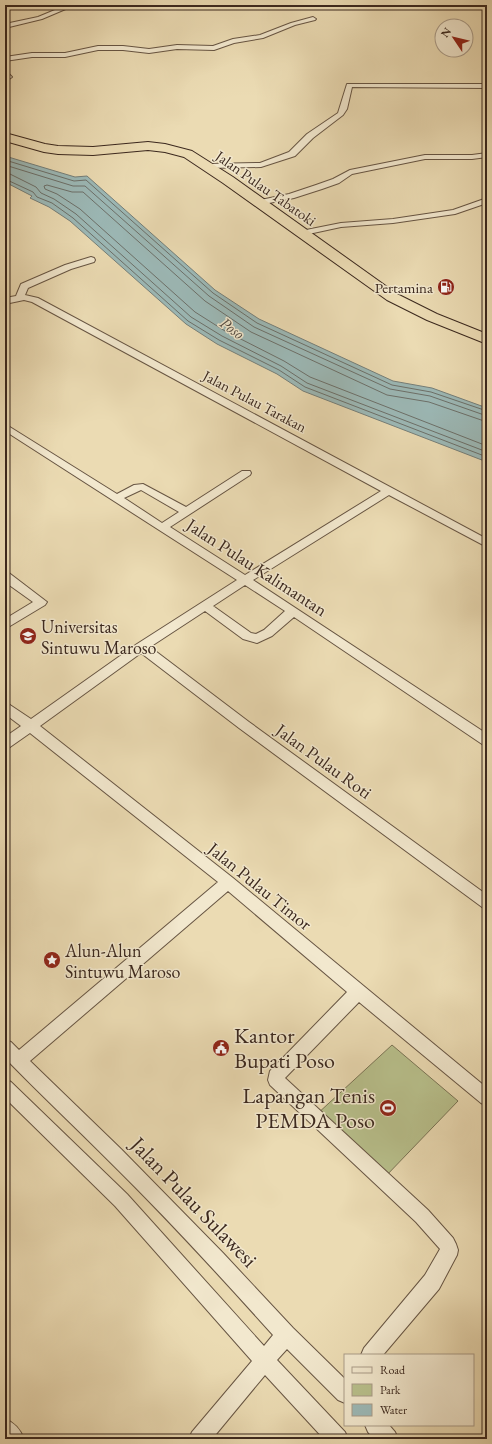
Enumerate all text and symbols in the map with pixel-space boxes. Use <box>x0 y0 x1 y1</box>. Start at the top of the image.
north arrow <box>434 18 474 58</box>
text: N <box>438 25 454 40</box>
street label: Jalan Pulau Tabatoki <box>210 145 320 230</box>
fuel station icon: Pertamina <box>436 277 456 297</box>
place label: Pertamina <box>375 278 433 297</box>
water label: Poso <box>215 312 249 344</box>
street label: Jalan Pulau Tarakan <box>198 365 310 436</box>
street label: Jalan Pulau Kalimantan <box>181 512 332 621</box>
place label: Universitas Sintuwu Maroso <box>41 615 157 659</box>
school or university icon: Universitas Sintuwu Maroso <box>18 626 38 646</box>
street label: Jalan Pulau Roti <box>270 717 377 804</box>
street label: Jalan Pulau Timor <box>202 836 317 935</box>
place label: Alun-Alun Sintuwu Maroso <box>64 939 181 983</box>
place icon: Alun-Alun Sintuwu Maroso <box>42 950 62 970</box>
place label: Kantor Bupati Poso <box>234 1021 335 1075</box>
public building icon: Kantor Bupati Poso <box>211 1038 231 1058</box>
place label: Lapangan Tenis PEMDA Poso <box>243 1081 375 1135</box>
sports icon: Lapangan Tenis PEMDA Poso <box>378 1098 398 1118</box>
street label: Jalan Pulau Sulawesi <box>123 1129 264 1274</box>
legend <box>344 1354 474 1426</box>
text: Road <box>380 1362 406 1378</box>
text: Park <box>380 1382 401 1398</box>
text: Water <box>380 1402 407 1418</box>

